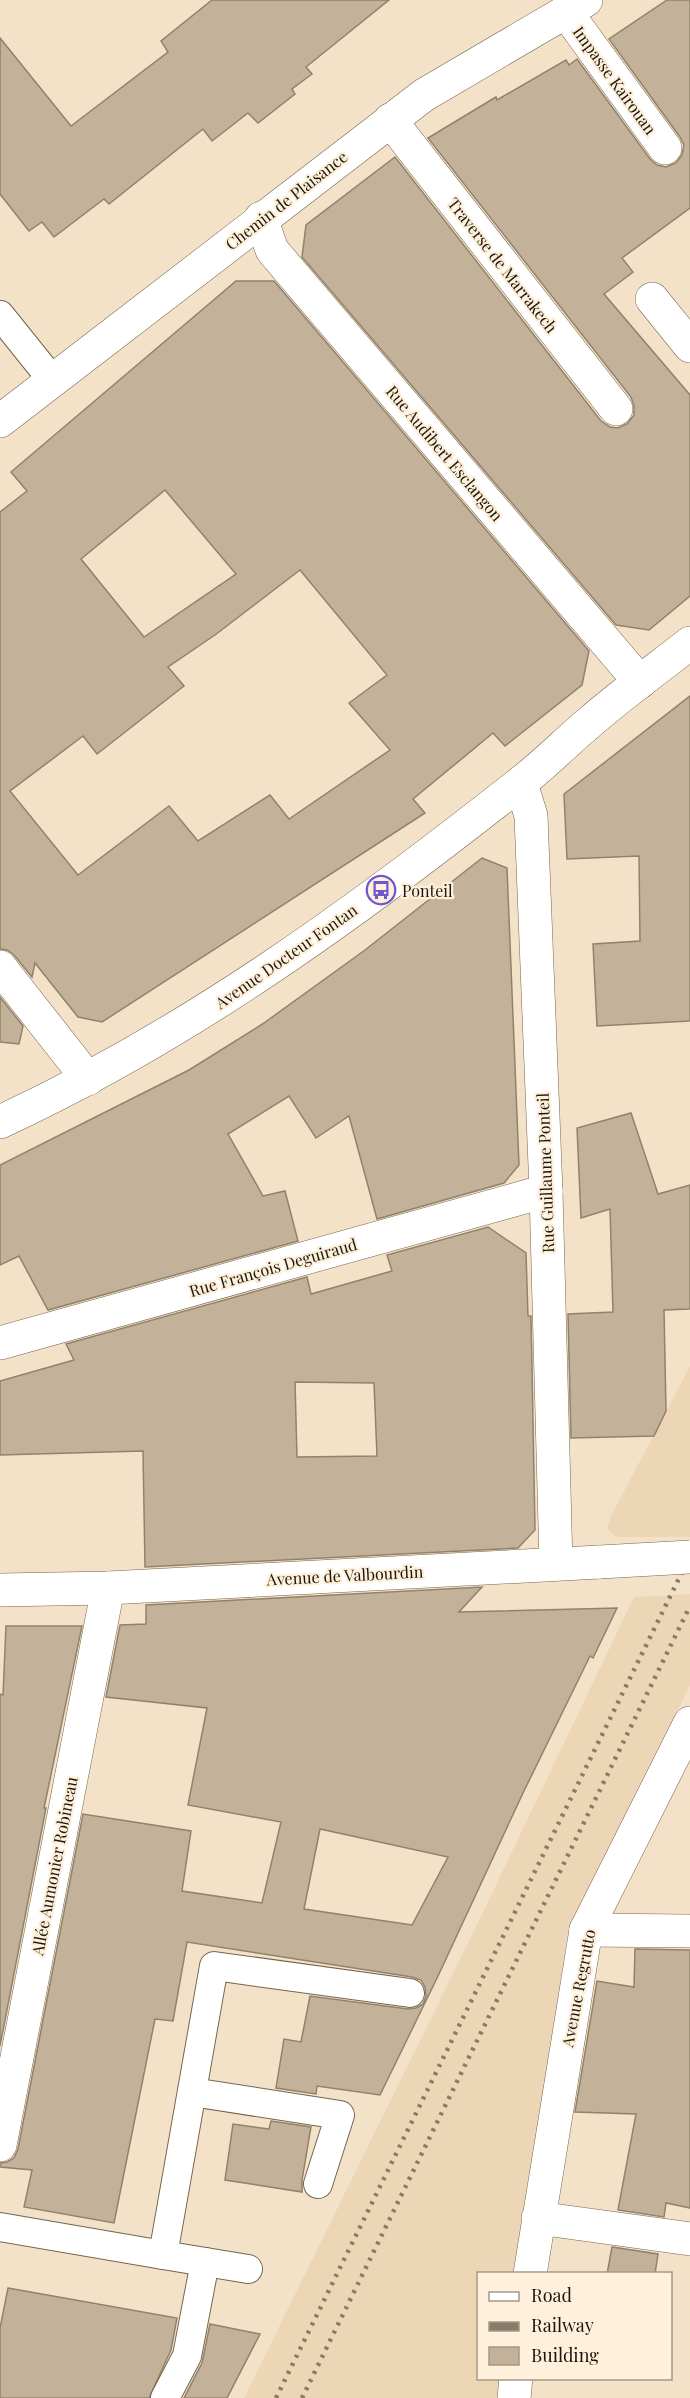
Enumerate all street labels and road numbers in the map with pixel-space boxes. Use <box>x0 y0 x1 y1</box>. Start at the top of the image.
street label: Impasse Kairouan <box>569 22 662 139</box>
street label: Chemin de Plaisance <box>221 146 351 254</box>
street label: Traverse de Marrakech <box>444 193 563 337</box>
street label: Rue Audibert Esclangon <box>382 381 508 526</box>
street label: Avenue Docteur Fontan <box>210 899 362 1014</box>
street label: Rue Guillaume Ponteil <box>532 1092 558 1253</box>
street label: Rue François Deguiraud <box>187 1233 359 1301</box>
street label: Avenue de Valbourdin <box>265 1560 424 1590</box>
street label: Allée Aumonier Robineau <box>26 1775 82 1958</box>
street label: Avenue Regrutto <box>556 1927 600 2050</box>

